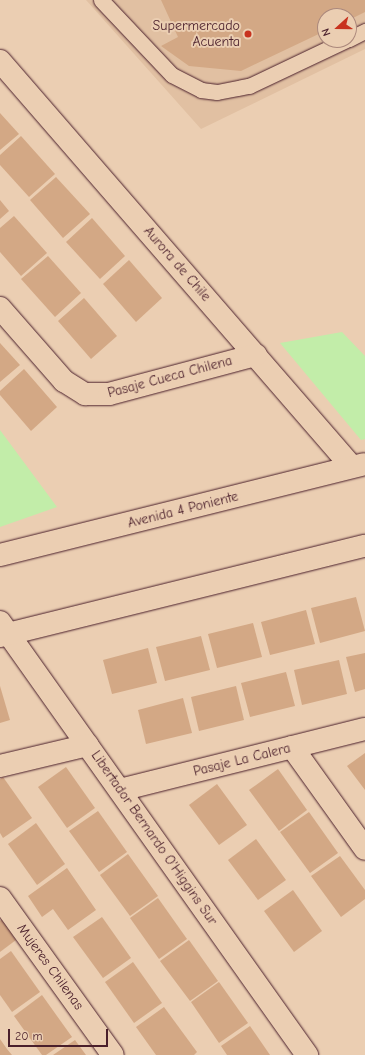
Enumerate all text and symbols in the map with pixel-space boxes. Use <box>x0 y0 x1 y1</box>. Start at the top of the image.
north arrow <box>317 8 357 48</box>
place label: Supermercado Acuenta <box>153 18 240 50</box>
text: N <box>319 26 334 38</box>
marker: Supermercado Acuenta <box>243 29 253 39</box>
street label: Aurora de Chile <box>140 223 214 305</box>
street label: Pasaje Cueca Chilena <box>106 352 234 402</box>
street label: Avenida 4 Poniente <box>126 488 240 532</box>
street label: Pasaje La Calera <box>192 740 292 780</box>
street label: Libertador Bernardo O'Higgins Sur <box>87 748 221 928</box>
street label: Mujeres Chilenas <box>13 921 87 1013</box>
scale bar <box>10 1021 110 1047</box>
text: 20 m <box>15 1029 43 1043</box>

